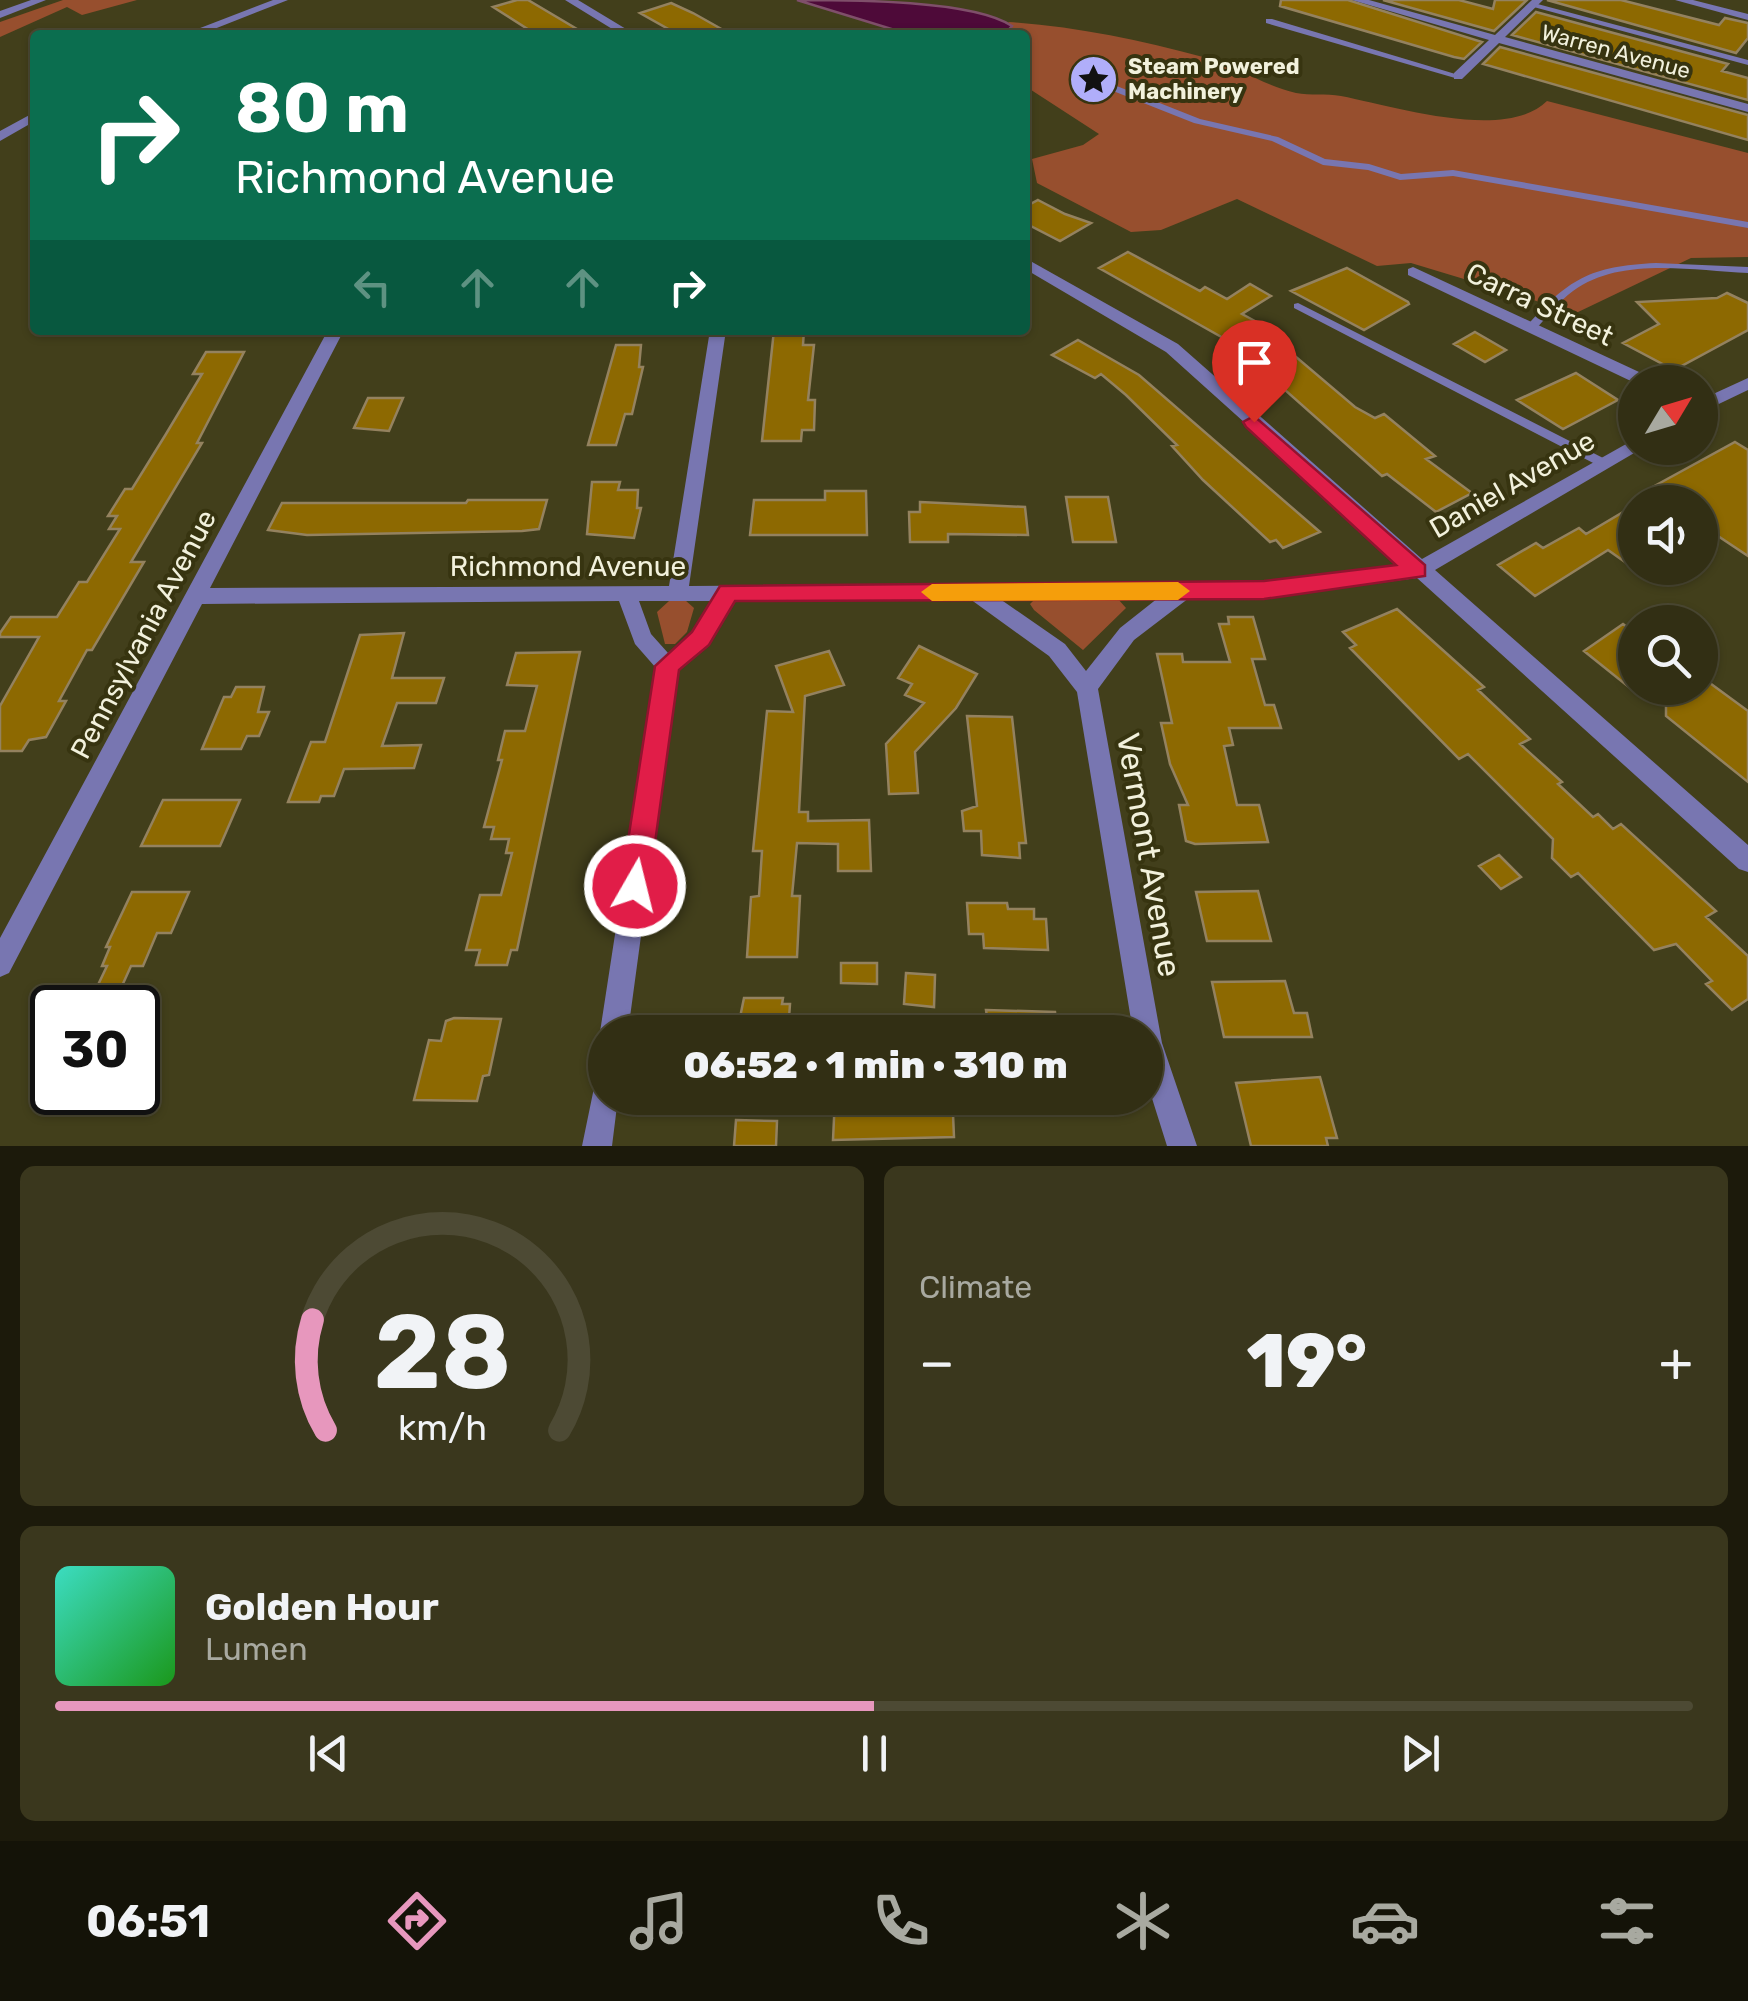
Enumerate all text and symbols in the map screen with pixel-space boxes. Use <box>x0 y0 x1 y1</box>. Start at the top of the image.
street label: Warren Avenue <box>1538 19 1693 84</box>
place icon: Steam Powered Machinery <box>1067 53 1119 105</box>
place label: Steam Powered Machinery <box>1128 53 1300 105</box>
text: 80 m <box>235 67 409 150</box>
icon: right <box>70 70 200 200</box>
text: Richmond Avenue <box>235 151 615 204</box>
street label: Carra Street <box>1461 256 1619 353</box>
icon: left <box>345 260 400 315</box>
icon: ahead <box>450 260 505 315</box>
icon: ahead <box>555 260 610 315</box>
icon: right <box>660 260 715 315</box>
pin <box>1212 320 1297 423</box>
icon: arrive <box>1227 335 1282 390</box>
north arrow <box>1618 365 1718 465</box>
map controls <box>1618 365 1718 705</box>
street label: Daniel Avenue <box>1424 424 1601 545</box>
button: sound <box>1618 485 1718 585</box>
street label: Pennsylvania Avenue <box>64 504 223 764</box>
street label: Richmond Avenue <box>450 550 686 583</box>
button: search <box>1618 605 1718 705</box>
street label: Vermont Avenue <box>1109 730 1189 980</box>
position arrow <box>583 834 687 938</box>
speed limit sign: 30 <box>30 985 160 1115</box>
text: 06:52 · 1 min · 310 m <box>683 1042 1068 1088</box>
text: Climate <box>919 1268 1032 1306</box>
text: 28 <box>373 1291 511 1414</box>
text: 19° <box>1246 1317 1367 1406</box>
text: − <box>919 1330 955 1395</box>
text: + <box>1659 1330 1693 1395</box>
text: km/h <box>397 1407 487 1449</box>
text: Golden Hour <box>205 1584 439 1630</box>
text: Lumen <box>205 1630 308 1668</box>
icon: previous <box>301 1726 356 1781</box>
icon: pause <box>847 1726 902 1781</box>
icon: next <box>1393 1726 1448 1781</box>
icon: directions <box>382 1886 452 1956</box>
icon: music <box>624 1886 694 1956</box>
icon: phone <box>866 1886 936 1956</box>
icon: climate <box>1108 1886 1178 1956</box>
icon: car <box>1350 1886 1420 1956</box>
icon: filters <box>1592 1886 1662 1956</box>
text: 06:51 <box>86 1895 210 1948</box>

